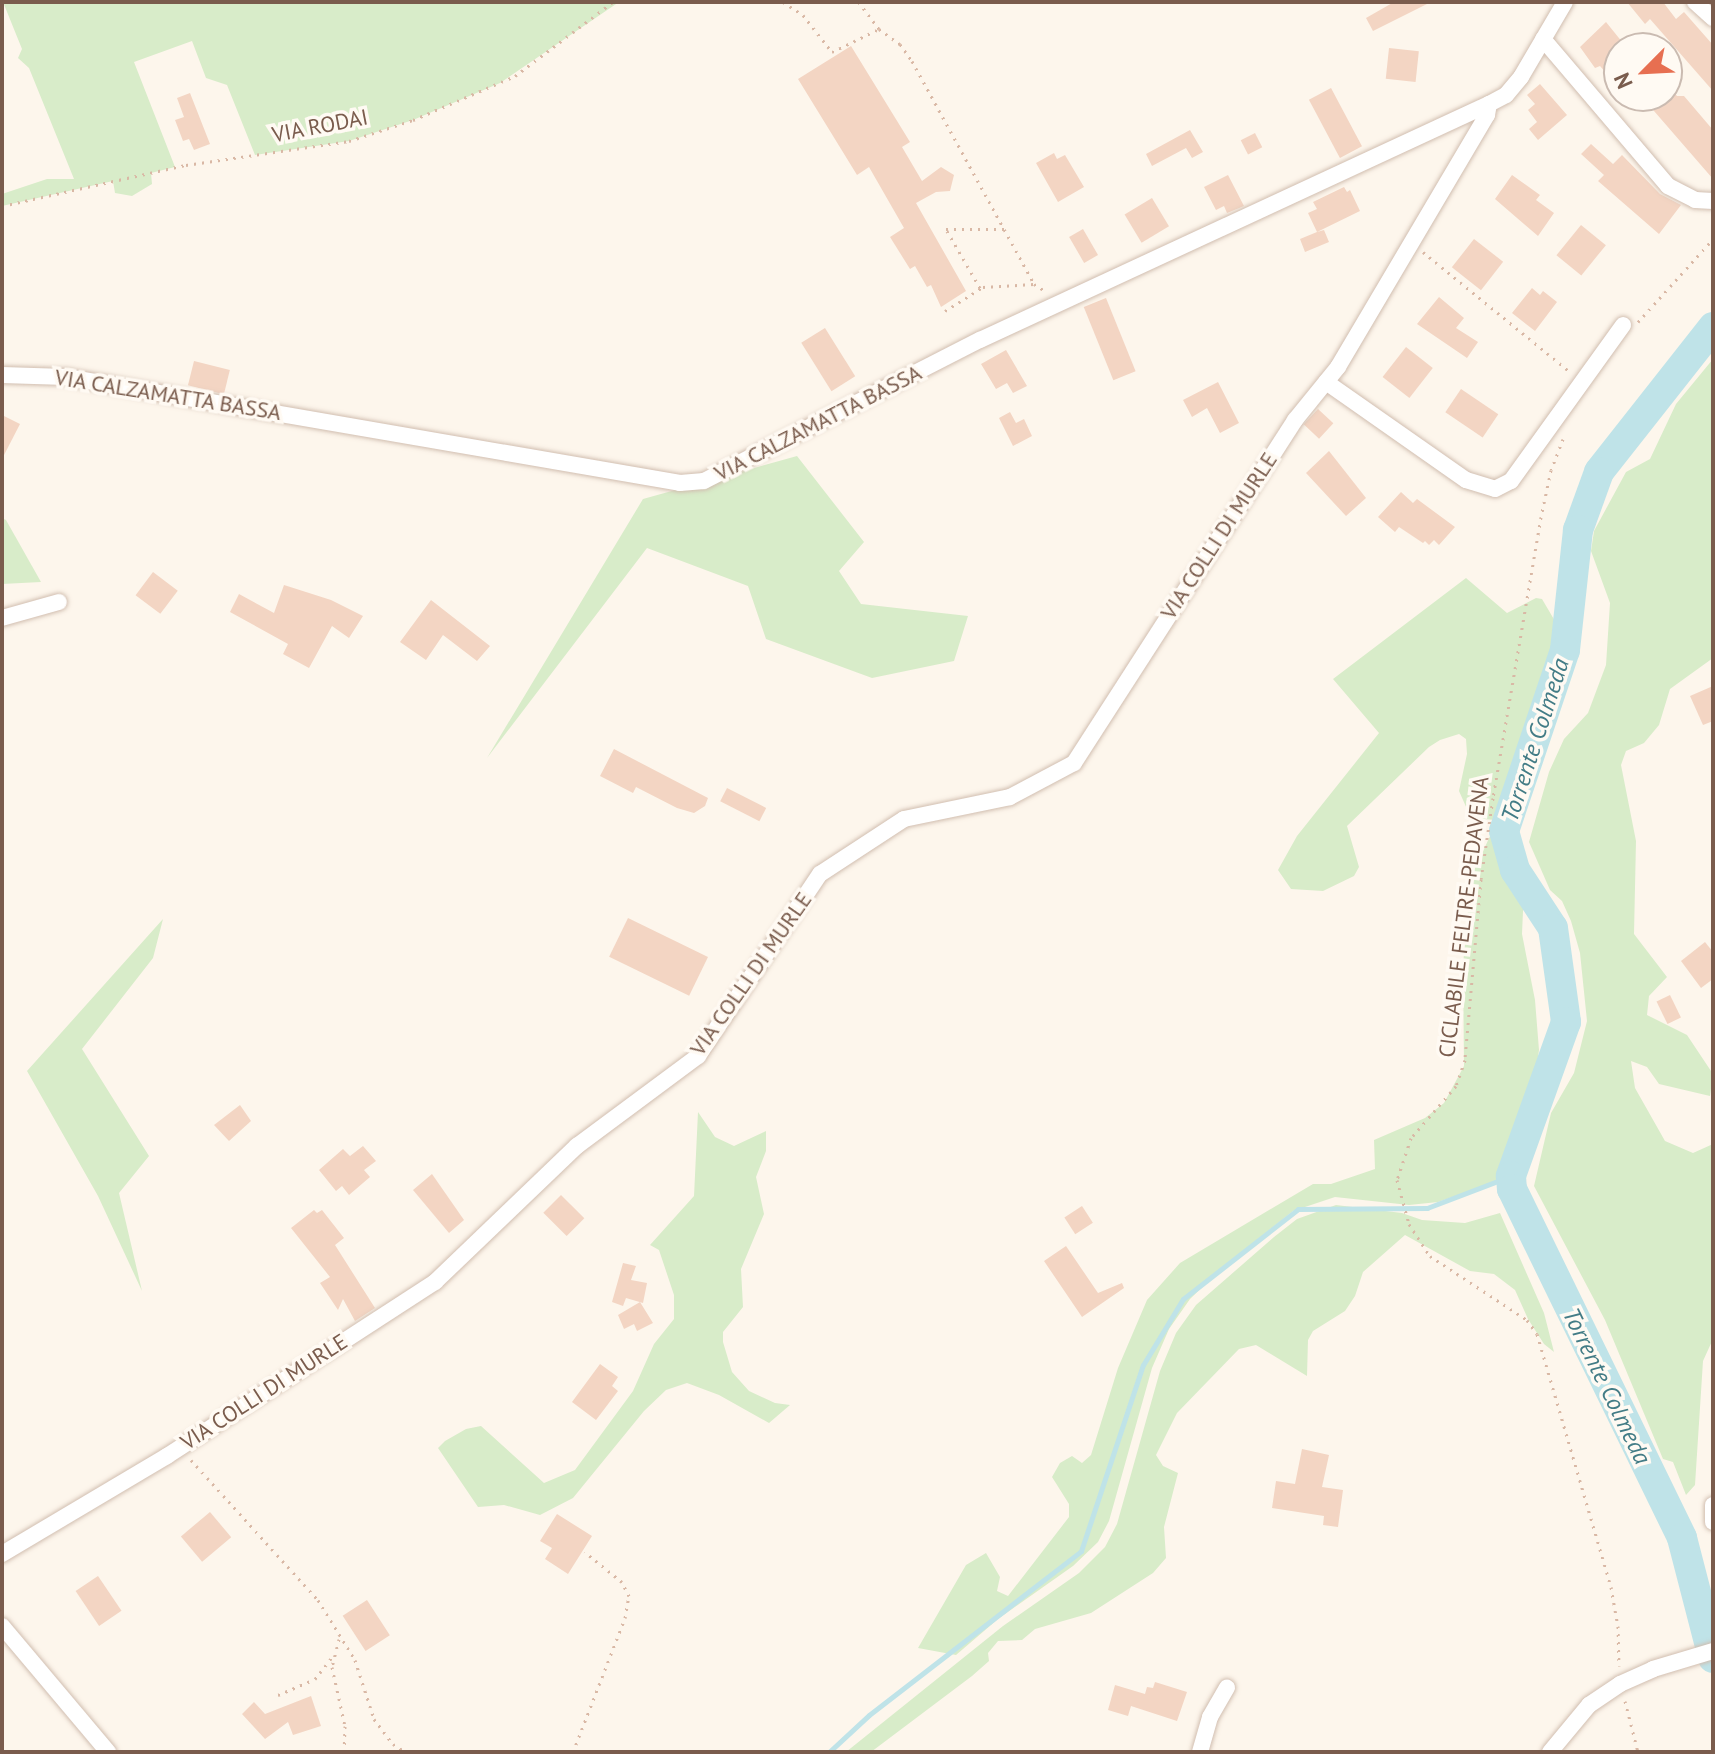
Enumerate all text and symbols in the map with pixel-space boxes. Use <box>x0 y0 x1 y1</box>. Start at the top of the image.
north arrow <box>1603 32 1683 112</box>
text: N <box>1607 69 1639 93</box>
street label: VIA RODAI <box>269 104 371 148</box>
street label: VIA CALZAMATTA BASSA <box>709 359 927 487</box>
street label: VIA CALZAMATTA BASSA <box>52 364 284 426</box>
street label: VIA COLLI DI MURLE <box>1155 447 1283 625</box>
water label: Torrente Colmeda <box>1495 655 1575 825</box>
street label: CICLABILE FELTRE-PEDAVENA <box>1434 775 1494 1059</box>
street label: VIA COLLI DI MURLE <box>684 887 818 1061</box>
water label: Torrente Colmeda <box>1557 1303 1657 1469</box>
street label: VIA COLLI DI MURLE <box>175 1328 353 1456</box>

